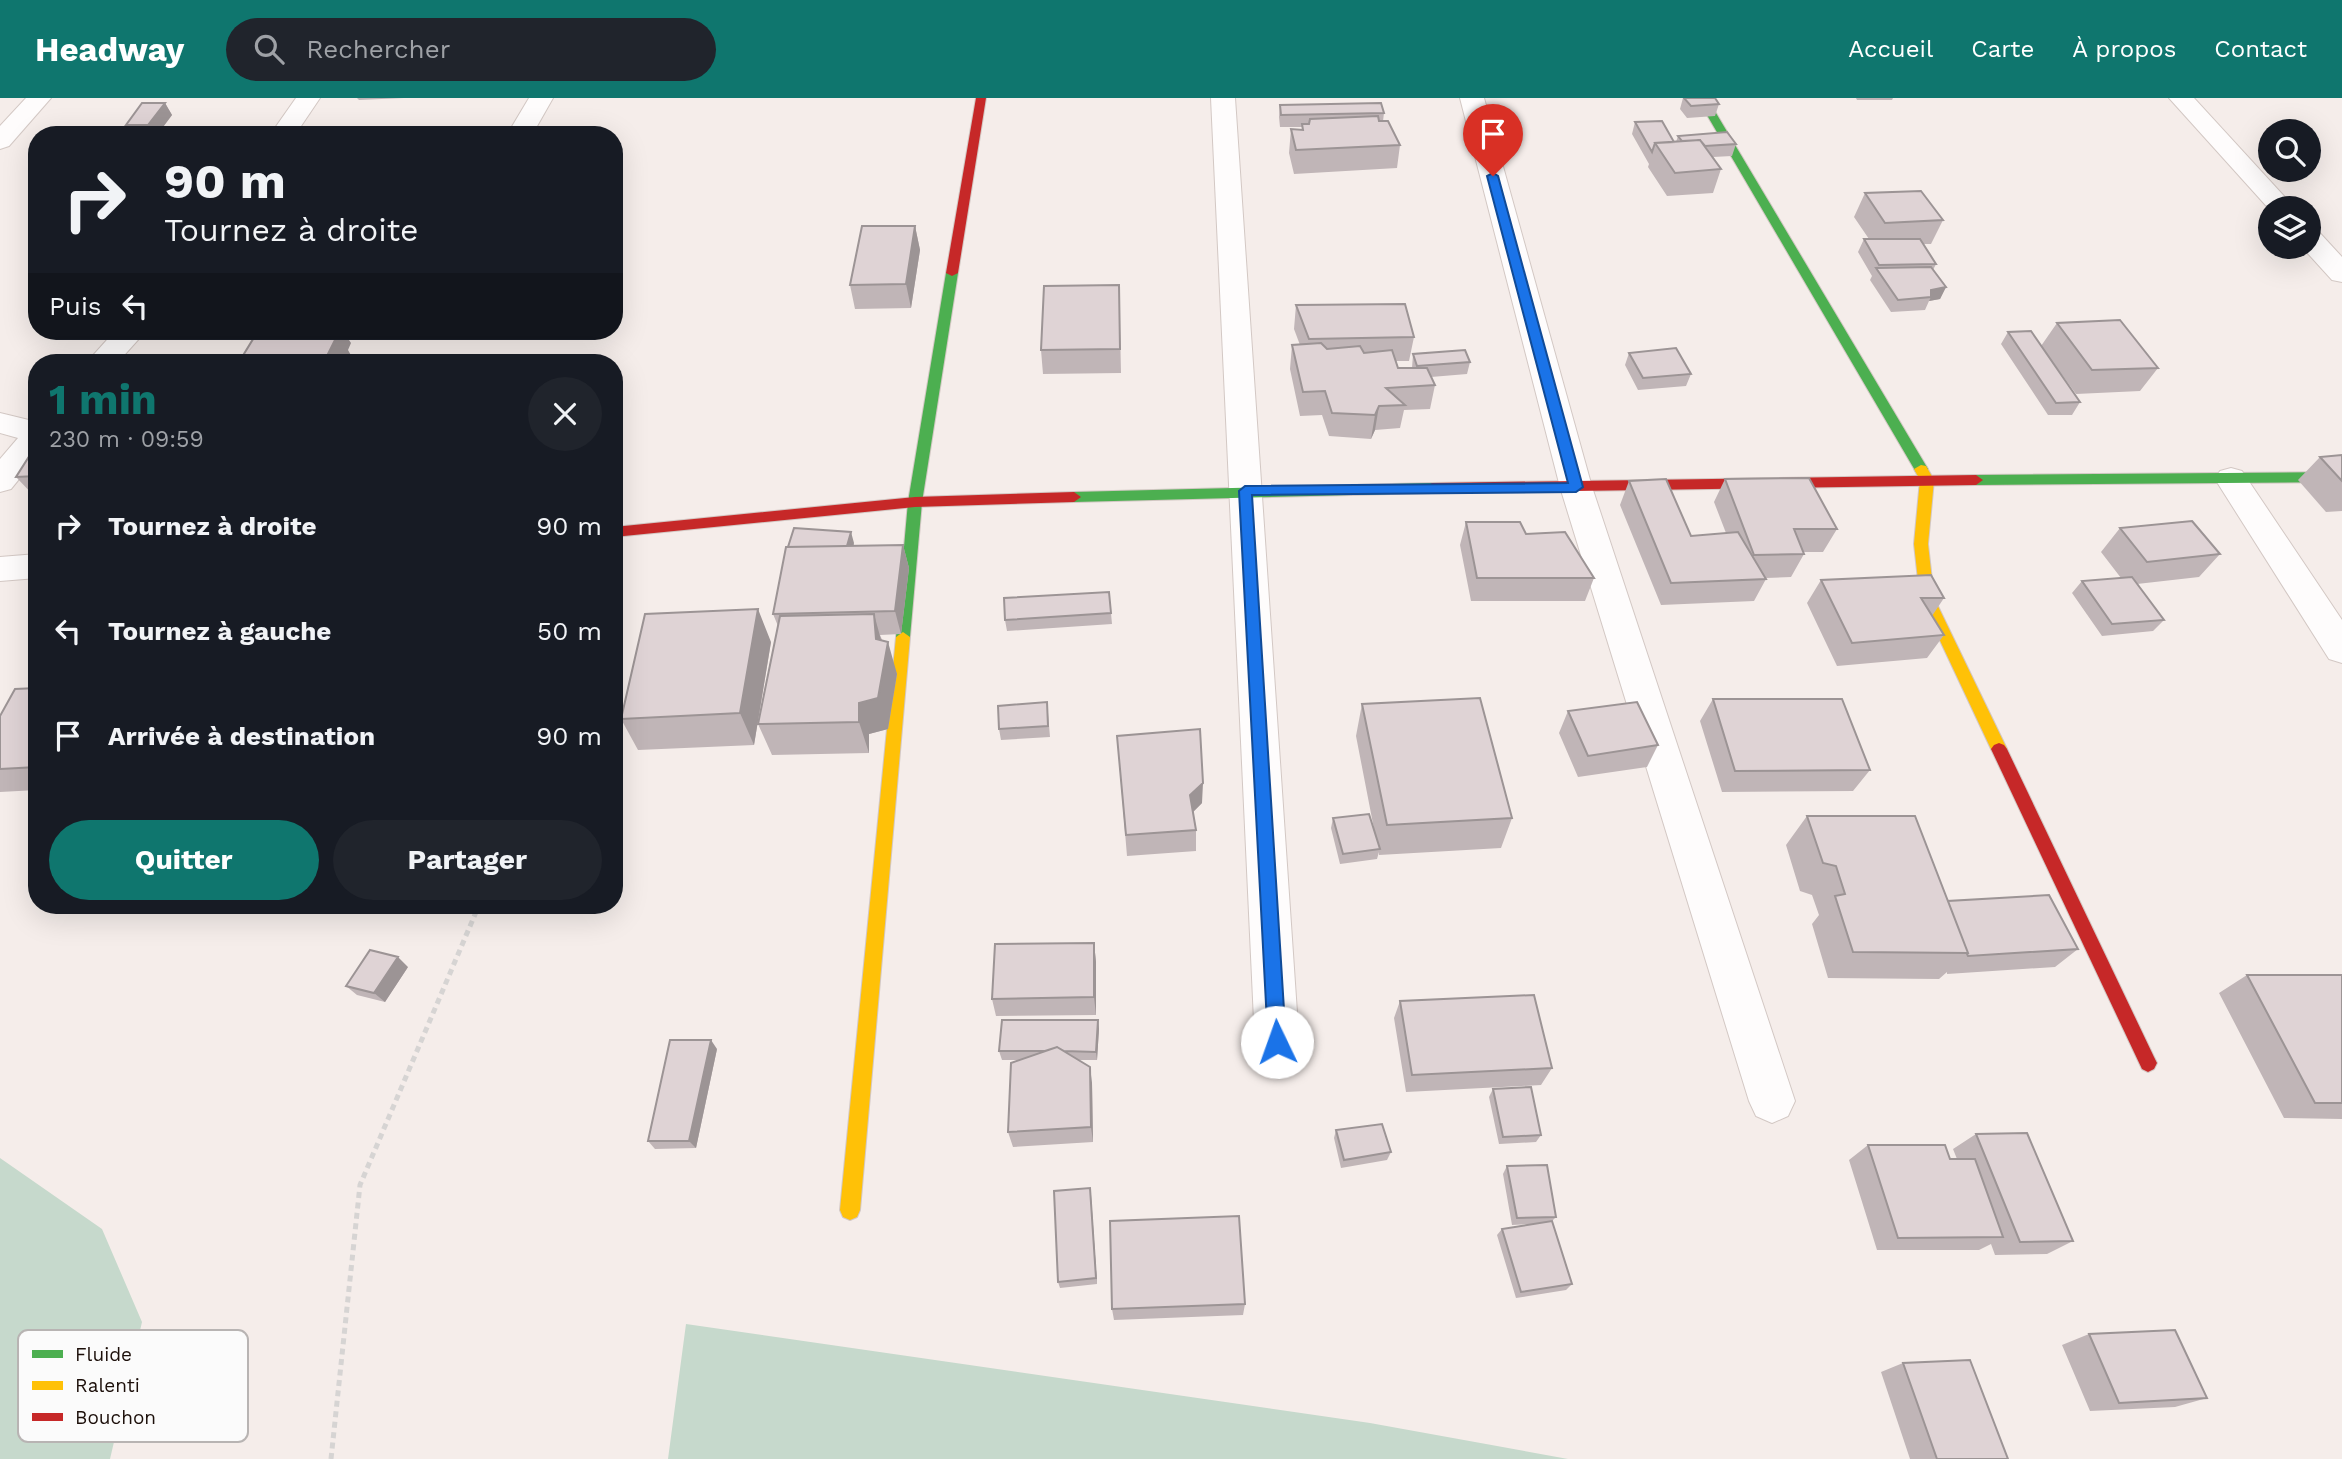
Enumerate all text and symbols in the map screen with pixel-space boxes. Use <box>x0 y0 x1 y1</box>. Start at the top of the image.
search box <box>226 18 716 81</box>
text: Headway <box>35 30 184 69</box>
icon: search <box>250 30 288 68</box>
text: Rechercher <box>306 34 450 64</box>
text: Accueil <box>1848 35 1933 63</box>
text: Carte <box>1971 35 2034 63</box>
text: À propos <box>2072 35 2176 63</box>
text: Contact <box>2214 35 2307 63</box>
pin <box>1463 104 1523 176</box>
icon: arrive <box>1474 115 1512 153</box>
map controls <box>2258 119 2321 259</box>
button: search <box>2258 119 2321 182</box>
text: 90 m <box>164 152 286 210</box>
icon: right <box>49 154 140 245</box>
button: layers <box>2258 196 2321 259</box>
text: Tournez à droite <box>164 211 419 249</box>
icon: left <box>116 287 154 325</box>
text: Puis <box>49 291 102 321</box>
text: 1 min <box>49 375 157 424</box>
button: close <box>528 377 602 451</box>
text: 230 m · 09:59 <box>49 426 204 453</box>
icon: right <box>49 507 87 545</box>
text: Tournez à droite <box>108 511 317 541</box>
text: 90 m <box>536 511 602 541</box>
icon: left <box>49 612 87 650</box>
text: Tournez à gauche <box>108 616 331 646</box>
text: 50 m <box>537 616 602 646</box>
icon: arrive <box>49 717 87 755</box>
text: Arrivée à destination <box>108 721 375 751</box>
text: 90 m <box>536 721 602 751</box>
button: Quitter <box>49 820 319 900</box>
button: Partager <box>333 820 602 900</box>
position arrow <box>1240 1005 1314 1079</box>
legend <box>18 1330 248 1442</box>
text: Fluide <box>75 1343 132 1366</box>
text: Ralenti <box>75 1374 140 1397</box>
text: Bouchon <box>75 1406 156 1429</box>

